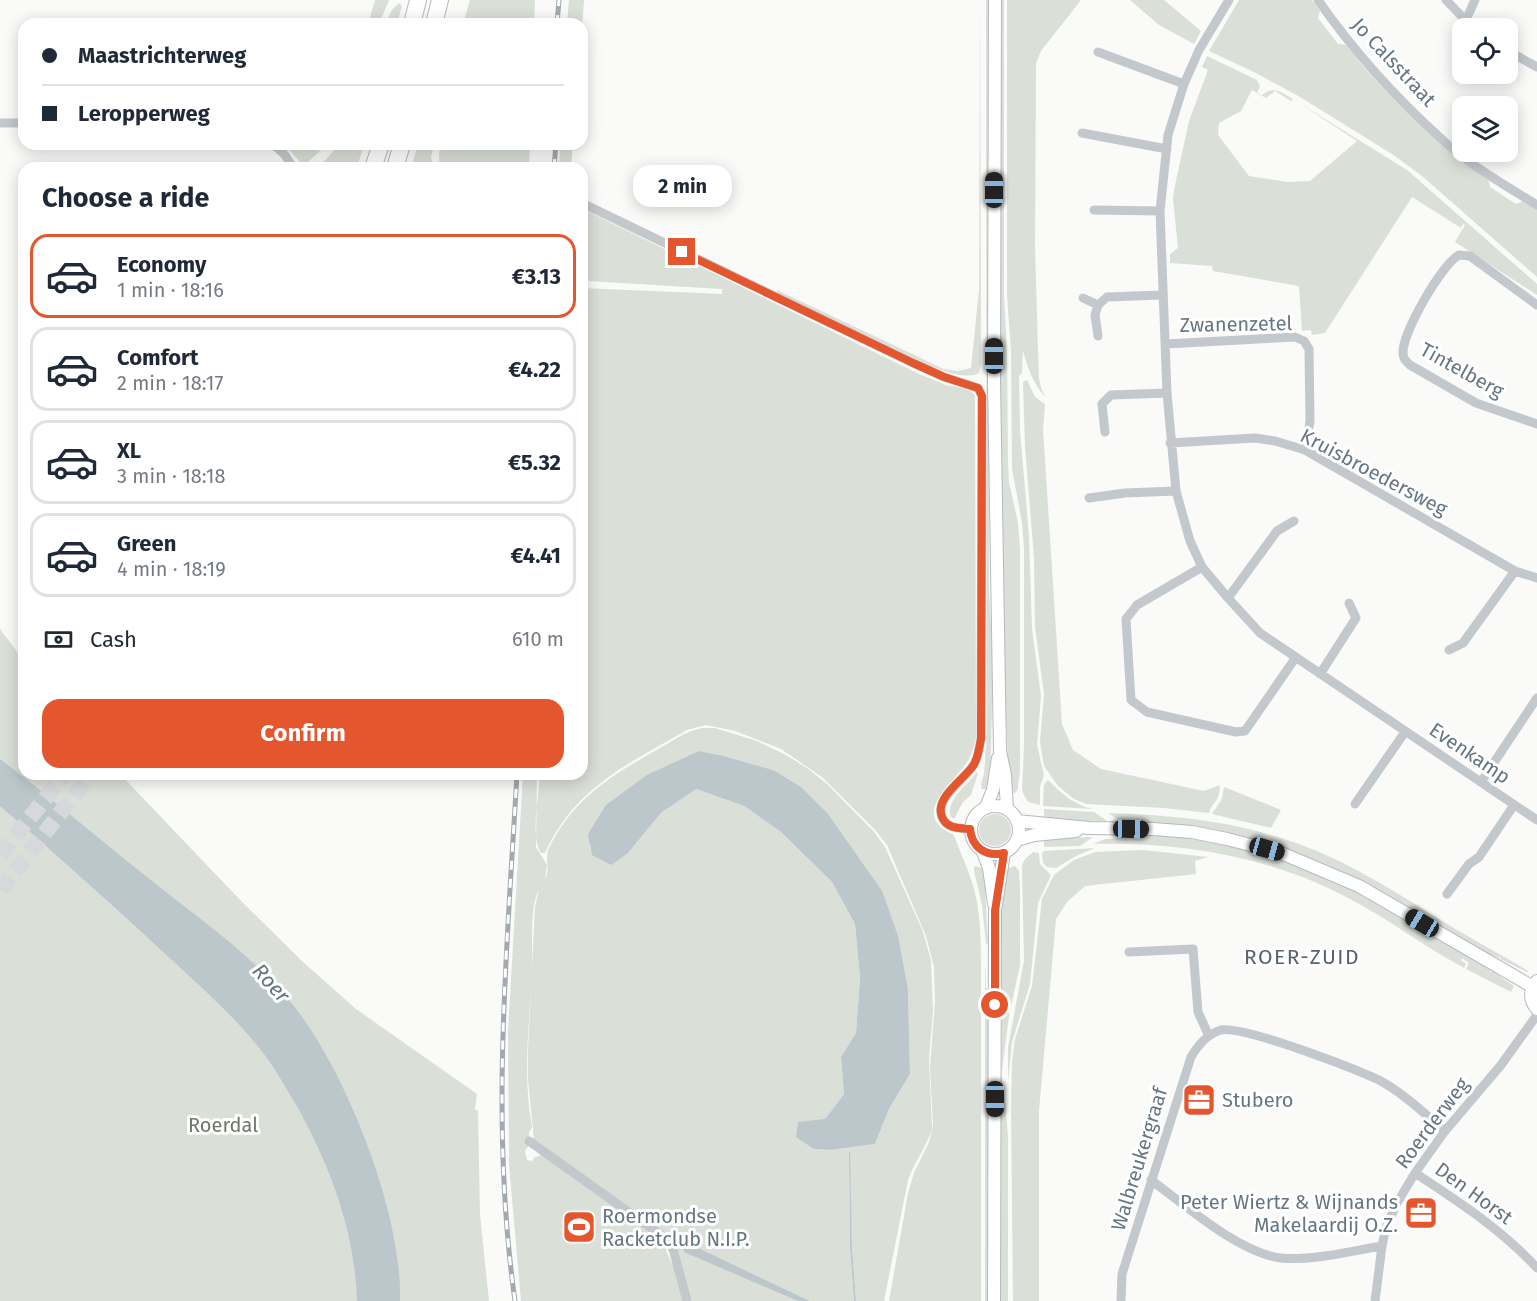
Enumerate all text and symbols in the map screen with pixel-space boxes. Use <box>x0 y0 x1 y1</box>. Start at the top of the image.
street label: Jo Calsstraat <box>1347 13 1442 112</box>
map controls <box>1452 18 1518 162</box>
button: locate <box>1452 18 1518 84</box>
text: Maastrichterweg <box>78 42 246 69</box>
button: layers <box>1452 96 1518 162</box>
text: Leropperweg <box>78 100 210 127</box>
callout: 2 min <box>632 165 732 207</box>
car <box>985 172 1003 208</box>
text: 2 min <box>658 174 707 198</box>
text: Choose a ride <box>42 182 209 214</box>
route end <box>668 238 695 265</box>
icon: car <box>45 249 99 303</box>
text: Economy <box>117 251 206 278</box>
text: €3.13 <box>512 263 561 290</box>
text: 1 min · 18:16 <box>117 278 224 302</box>
street label: Zwanenzetel <box>1179 311 1293 337</box>
street label: Tintelberg <box>1416 337 1509 403</box>
car <box>985 338 1003 374</box>
icon: car <box>45 342 99 396</box>
text: Comfort <box>117 344 198 371</box>
text: €4.22 <box>508 356 561 383</box>
text: 2 min · 18:17 <box>117 371 223 395</box>
street label: Kruisbroedersweg <box>1296 423 1452 521</box>
icon: car <box>45 435 99 489</box>
text: XL <box>117 437 141 464</box>
text: €5.32 <box>508 449 561 476</box>
text: 3 min · 18:18 <box>117 464 226 488</box>
icon: car <box>45 528 99 582</box>
text: Green <box>117 530 176 557</box>
text: €4.41 <box>510 542 561 569</box>
text: 4 min · 18:19 <box>117 557 226 581</box>
icon: cash <box>42 623 75 656</box>
text: Cash <box>90 626 137 653</box>
text: 610 m <box>512 627 564 651</box>
button: Confirm <box>42 699 564 768</box>
street label: Evenkamp <box>1425 717 1515 789</box>
car <box>1113 820 1149 838</box>
car <box>1247 835 1287 863</box>
car <box>1402 906 1442 940</box>
district label: ROER-ZUID <box>1244 944 1360 970</box>
water label: Roer <box>247 958 296 1009</box>
route start <box>981 991 1008 1018</box>
street label: Roerderweg <box>1390 1072 1474 1173</box>
car <box>986 1081 1004 1117</box>
office icon: Stubero <box>1181 1082 1217 1118</box>
street label: Walbreukergraaf <box>1106 1083 1173 1233</box>
place label: Stubero <box>1222 1088 1293 1112</box>
park label: Roerdal <box>188 1113 258 1137</box>
street label: Den Horst <box>1431 1157 1518 1230</box>
place label: Peter Wiertz & Wijnands Makelaardij O.Z. <box>1180 1190 1398 1237</box>
office icon: Peter Wiertz & Wijnands Makelaardij O.Z. <box>1403 1195 1439 1231</box>
place label: Roermondse Racketclub N.I.P. <box>602 1204 750 1251</box>
sports icon: Roermondse Racketclub N.I.P. <box>561 1209 597 1245</box>

